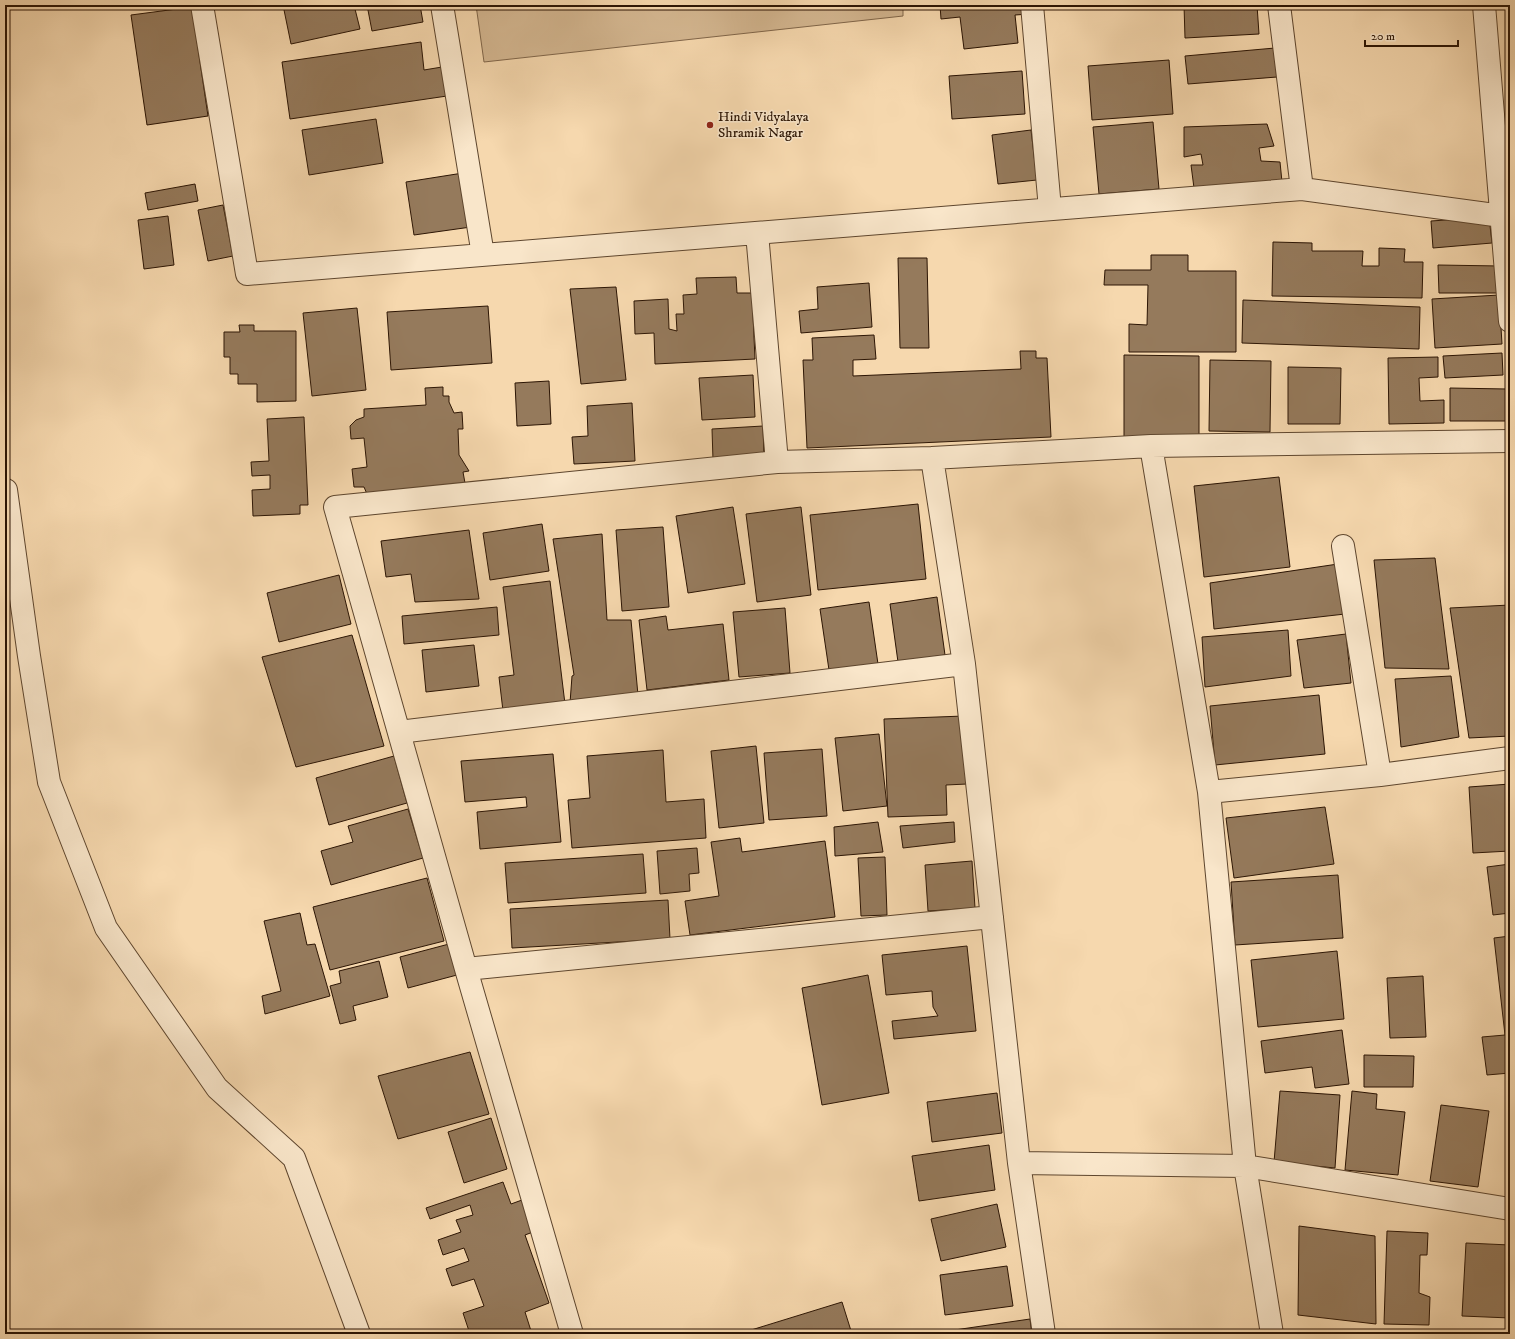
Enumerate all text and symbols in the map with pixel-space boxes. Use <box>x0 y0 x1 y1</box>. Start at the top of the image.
scale bar <box>1365 22 1458 48</box>
text: 20 m <box>1371 29 1395 44</box>
place label: Hindi Vidyalaya Shramik Nagar <box>718 108 809 142</box>
marker: Hindi Vidyalaya Shramik Nagar <box>705 120 715 130</box>

